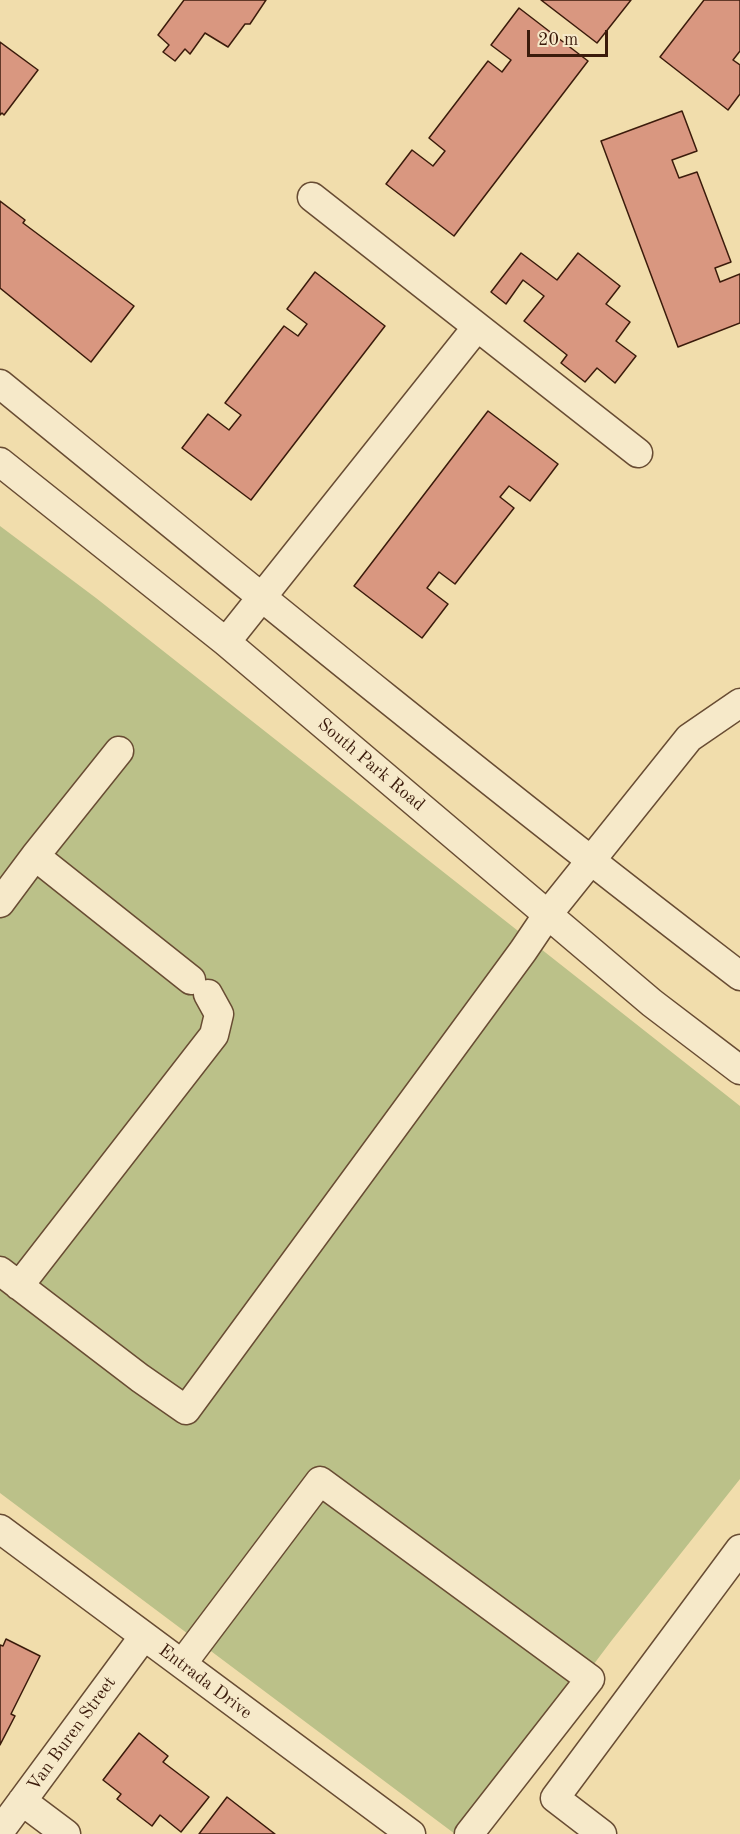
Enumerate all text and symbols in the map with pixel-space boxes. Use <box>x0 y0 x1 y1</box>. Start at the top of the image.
scale bar <box>530 18 611 56</box>
text: 20 m <box>538 31 578 49</box>
street label: South Park Road <box>313 714 429 816</box>
street label: Entrada Drive <box>154 1640 256 1724</box>
street label: Van Buren Street <box>23 1673 121 1795</box>

